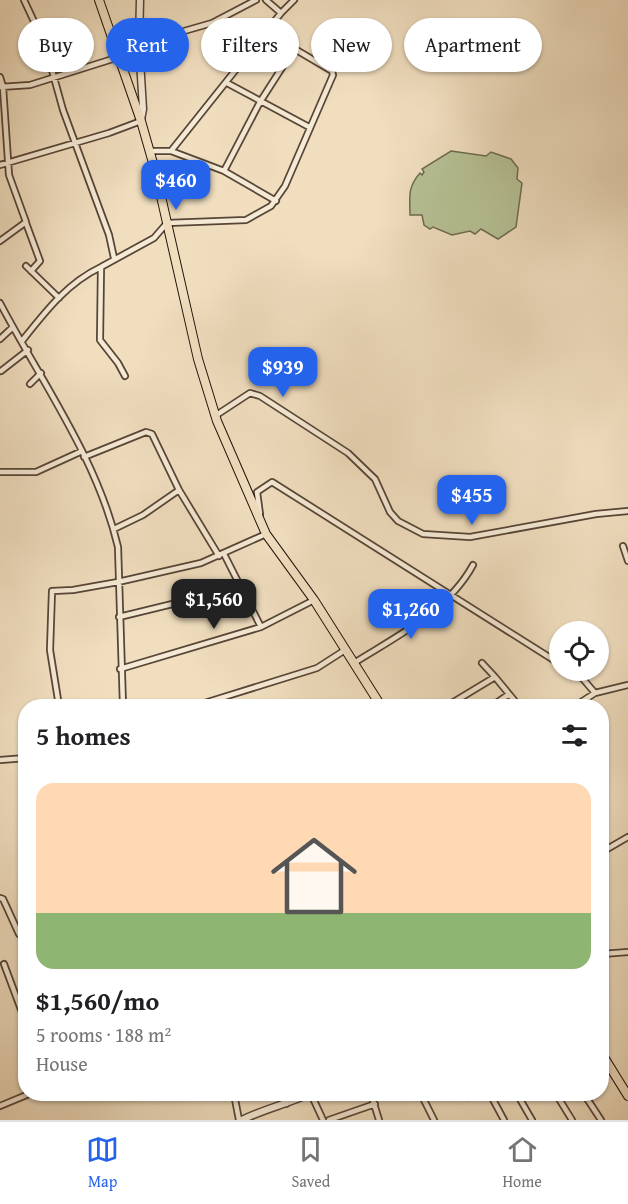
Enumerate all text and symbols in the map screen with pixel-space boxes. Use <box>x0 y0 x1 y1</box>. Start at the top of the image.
chip: Buy <box>18 18 94 72</box>
chip: Rent <box>106 18 189 72</box>
chip: Filters <box>201 18 299 72</box>
chip: New <box>311 18 392 72</box>
chip: Apartment <box>404 18 542 72</box>
pin: $460 <box>140 160 212 211</box>
text: $460 <box>155 165 197 194</box>
pin: $939 <box>247 347 319 398</box>
text: $939 <box>262 352 304 381</box>
pin: $455 <box>436 475 508 526</box>
text: $455 <box>451 480 493 509</box>
pin: $1,560 <box>165 579 263 630</box>
text: $1,560 <box>185 584 243 613</box>
pin: $1,260 <box>362 589 460 640</box>
text: $1,260 <box>382 594 440 623</box>
map controls <box>549 621 609 681</box>
button: locate <box>549 621 609 681</box>
text: 5 homes <box>36 716 131 755</box>
icon: filters <box>558 719 591 752</box>
icon: home <box>260 822 368 930</box>
text: $1,560/mo <box>36 981 159 1020</box>
text: 5 rooms · 188 m² <box>36 1020 171 1049</box>
text: House <box>36 1049 88 1078</box>
tab: Map <box>86 1133 119 1193</box>
tab: Saved <box>291 1133 330 1193</box>
tab: Home <box>502 1133 542 1193</box>

